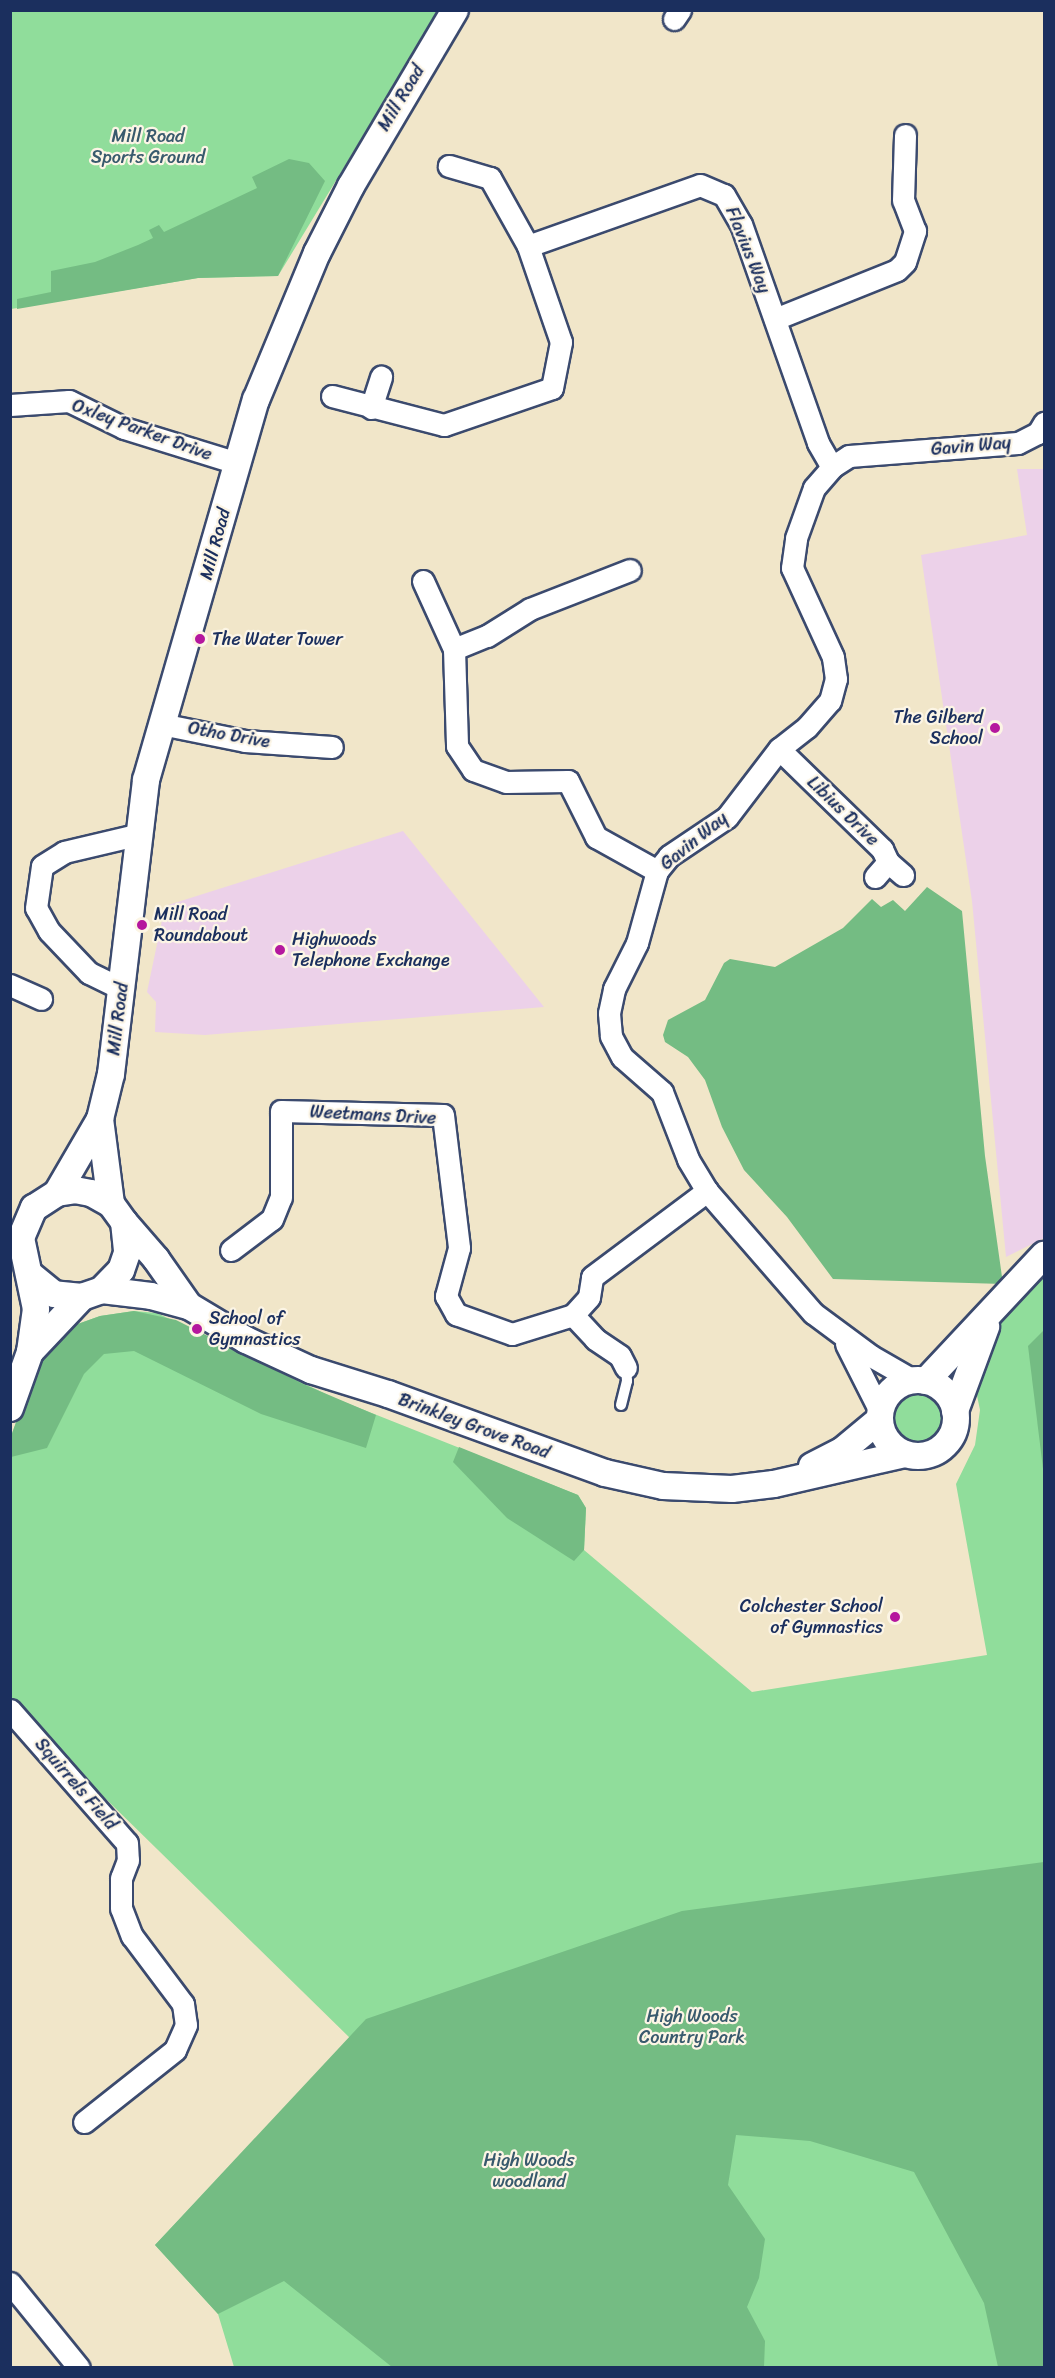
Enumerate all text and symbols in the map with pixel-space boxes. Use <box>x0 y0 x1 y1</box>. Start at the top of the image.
street label: Mill Road <box>373 61 429 135</box>
park label: Mill Road Sports Ground <box>91 126 205 168</box>
street label: Flavius Way <box>721 204 775 296</box>
street label: Oxley Parker Drive <box>69 395 215 465</box>
street label: Gavin Way <box>930 432 1012 460</box>
street label: Mill Road <box>195 506 235 582</box>
place label: The Water Tower <box>212 628 344 650</box>
marker: The Water Tower <box>193 632 207 646</box>
place label: The Gilberd School <box>893 707 983 750</box>
street label: Otho Drive <box>186 717 272 753</box>
marker: The Gilberd School <box>988 721 1002 735</box>
street label: Libius Drive <box>803 771 883 851</box>
street label: Gavin Way <box>656 807 732 875</box>
place label: Mill Road Roundabout <box>154 904 248 946</box>
marker: Mill Road Roundabout <box>135 918 149 932</box>
place label: Highwoods Telephone Exchange <box>292 929 450 972</box>
marker: Highwoods Telephone Exchange <box>273 943 287 957</box>
street label: Mill Road <box>103 981 133 1057</box>
street label: Weetmans Drive <box>309 1101 437 1129</box>
place label: School of Gymnastics <box>209 1308 301 1350</box>
marker: School of Gymnastics <box>190 1322 204 1336</box>
street label: Brinkley Grove Road <box>395 1388 553 1464</box>
place label: Colchester School of Gymnastics <box>740 1596 883 1638</box>
marker: Colchester School of Gymnastics <box>888 1610 902 1624</box>
street label: Squirrels Field <box>30 1734 122 1834</box>
park label: High Woods Country Park <box>639 2006 745 2048</box>
park label: High Woods woodland <box>484 2150 574 2192</box>

